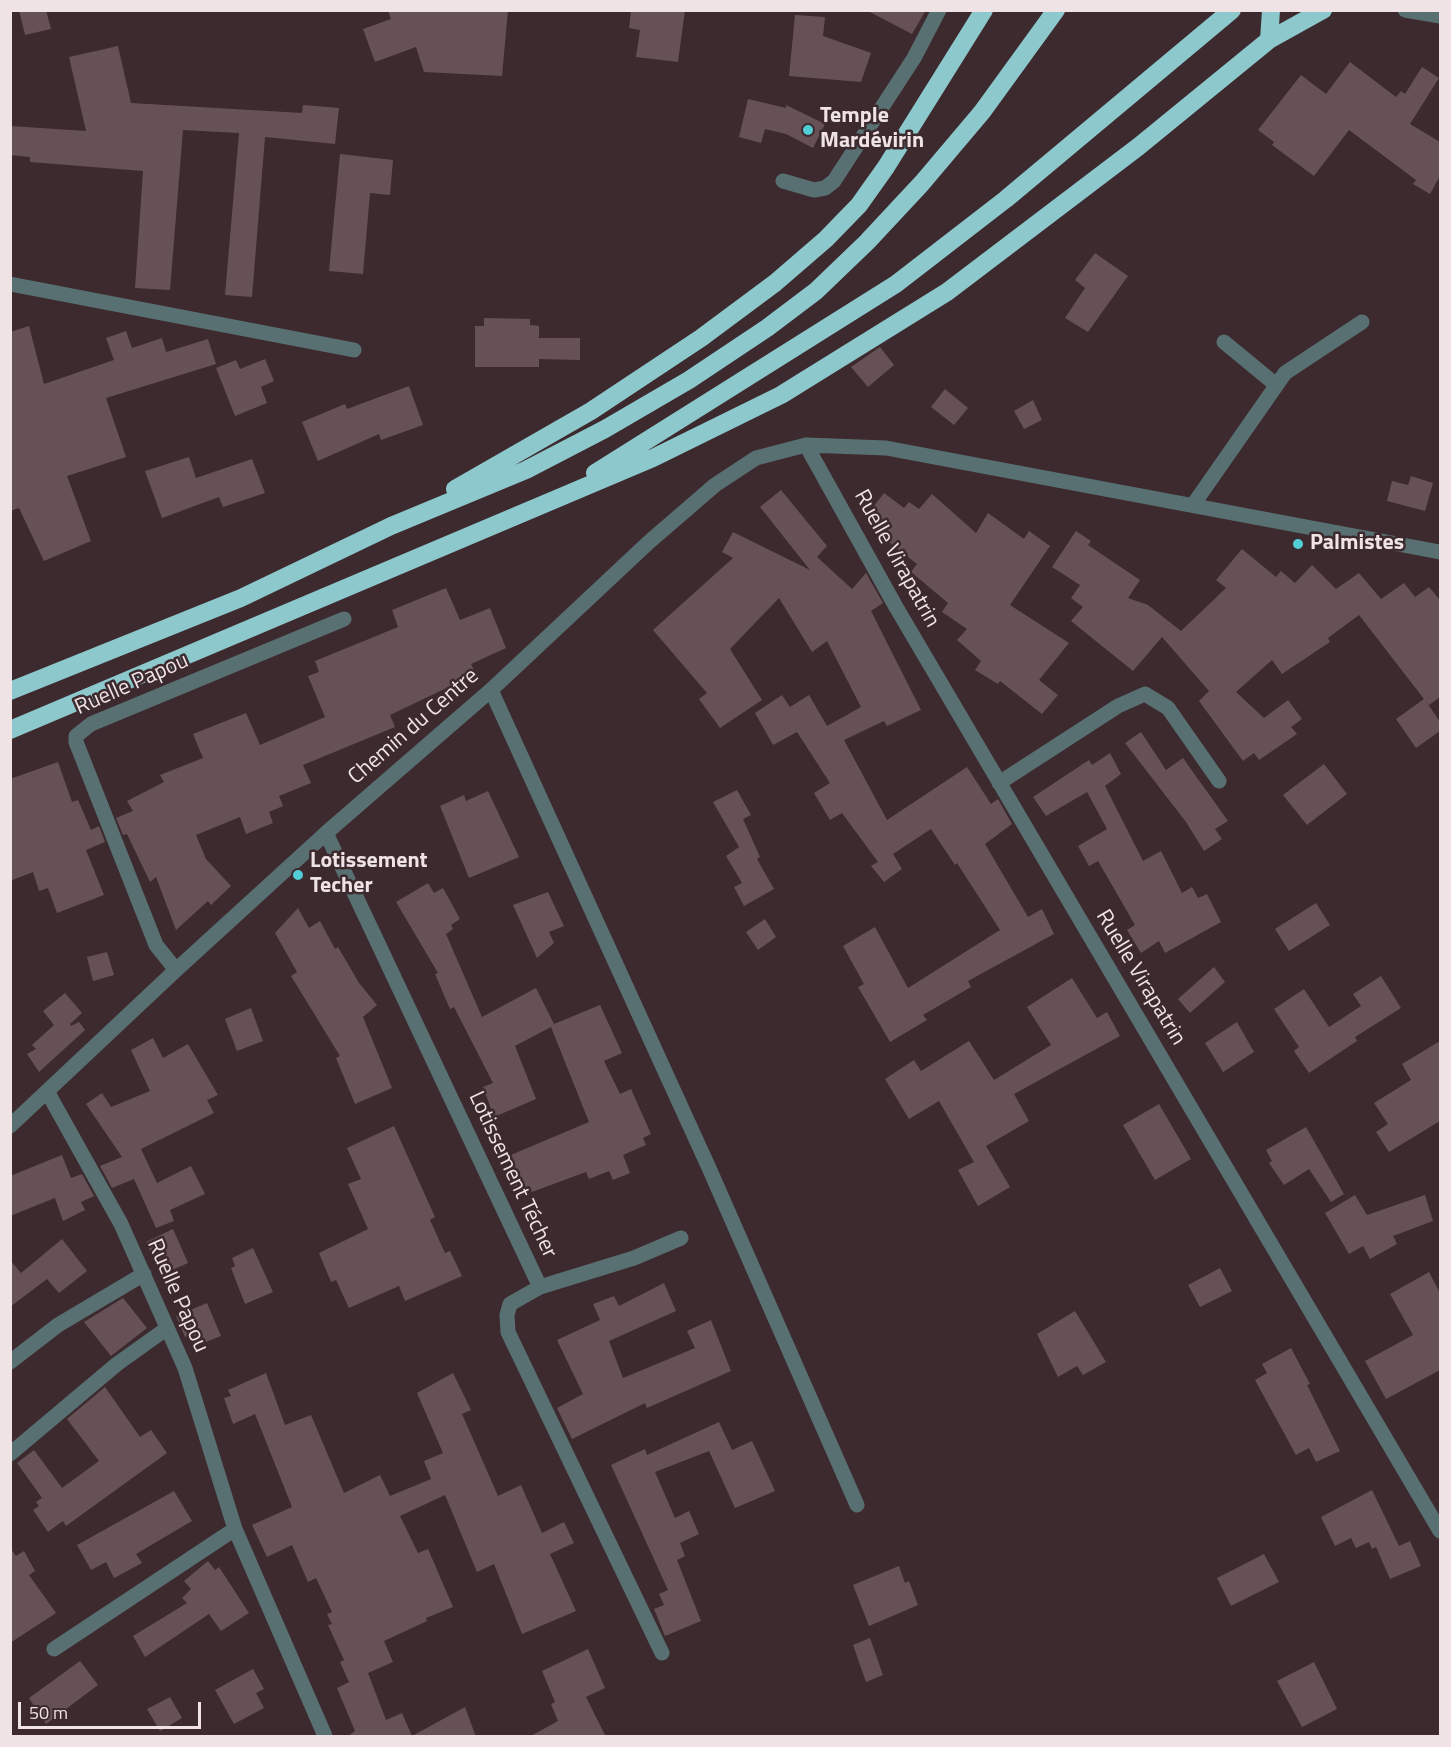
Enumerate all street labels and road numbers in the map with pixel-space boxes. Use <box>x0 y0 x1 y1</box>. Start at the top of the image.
street label: Ruelle Virapatrin <box>847 486 945 632</box>
street label: Ruelle Papou <box>71 648 193 722</box>
street label: Chemin du Centre <box>344 663 484 791</box>
street label: Ruelle Virapatrin <box>1089 906 1191 1050</box>
street label: Lotissement Técher <box>462 1088 562 1262</box>
street label: Ruelle Papou <box>140 1235 214 1357</box>

